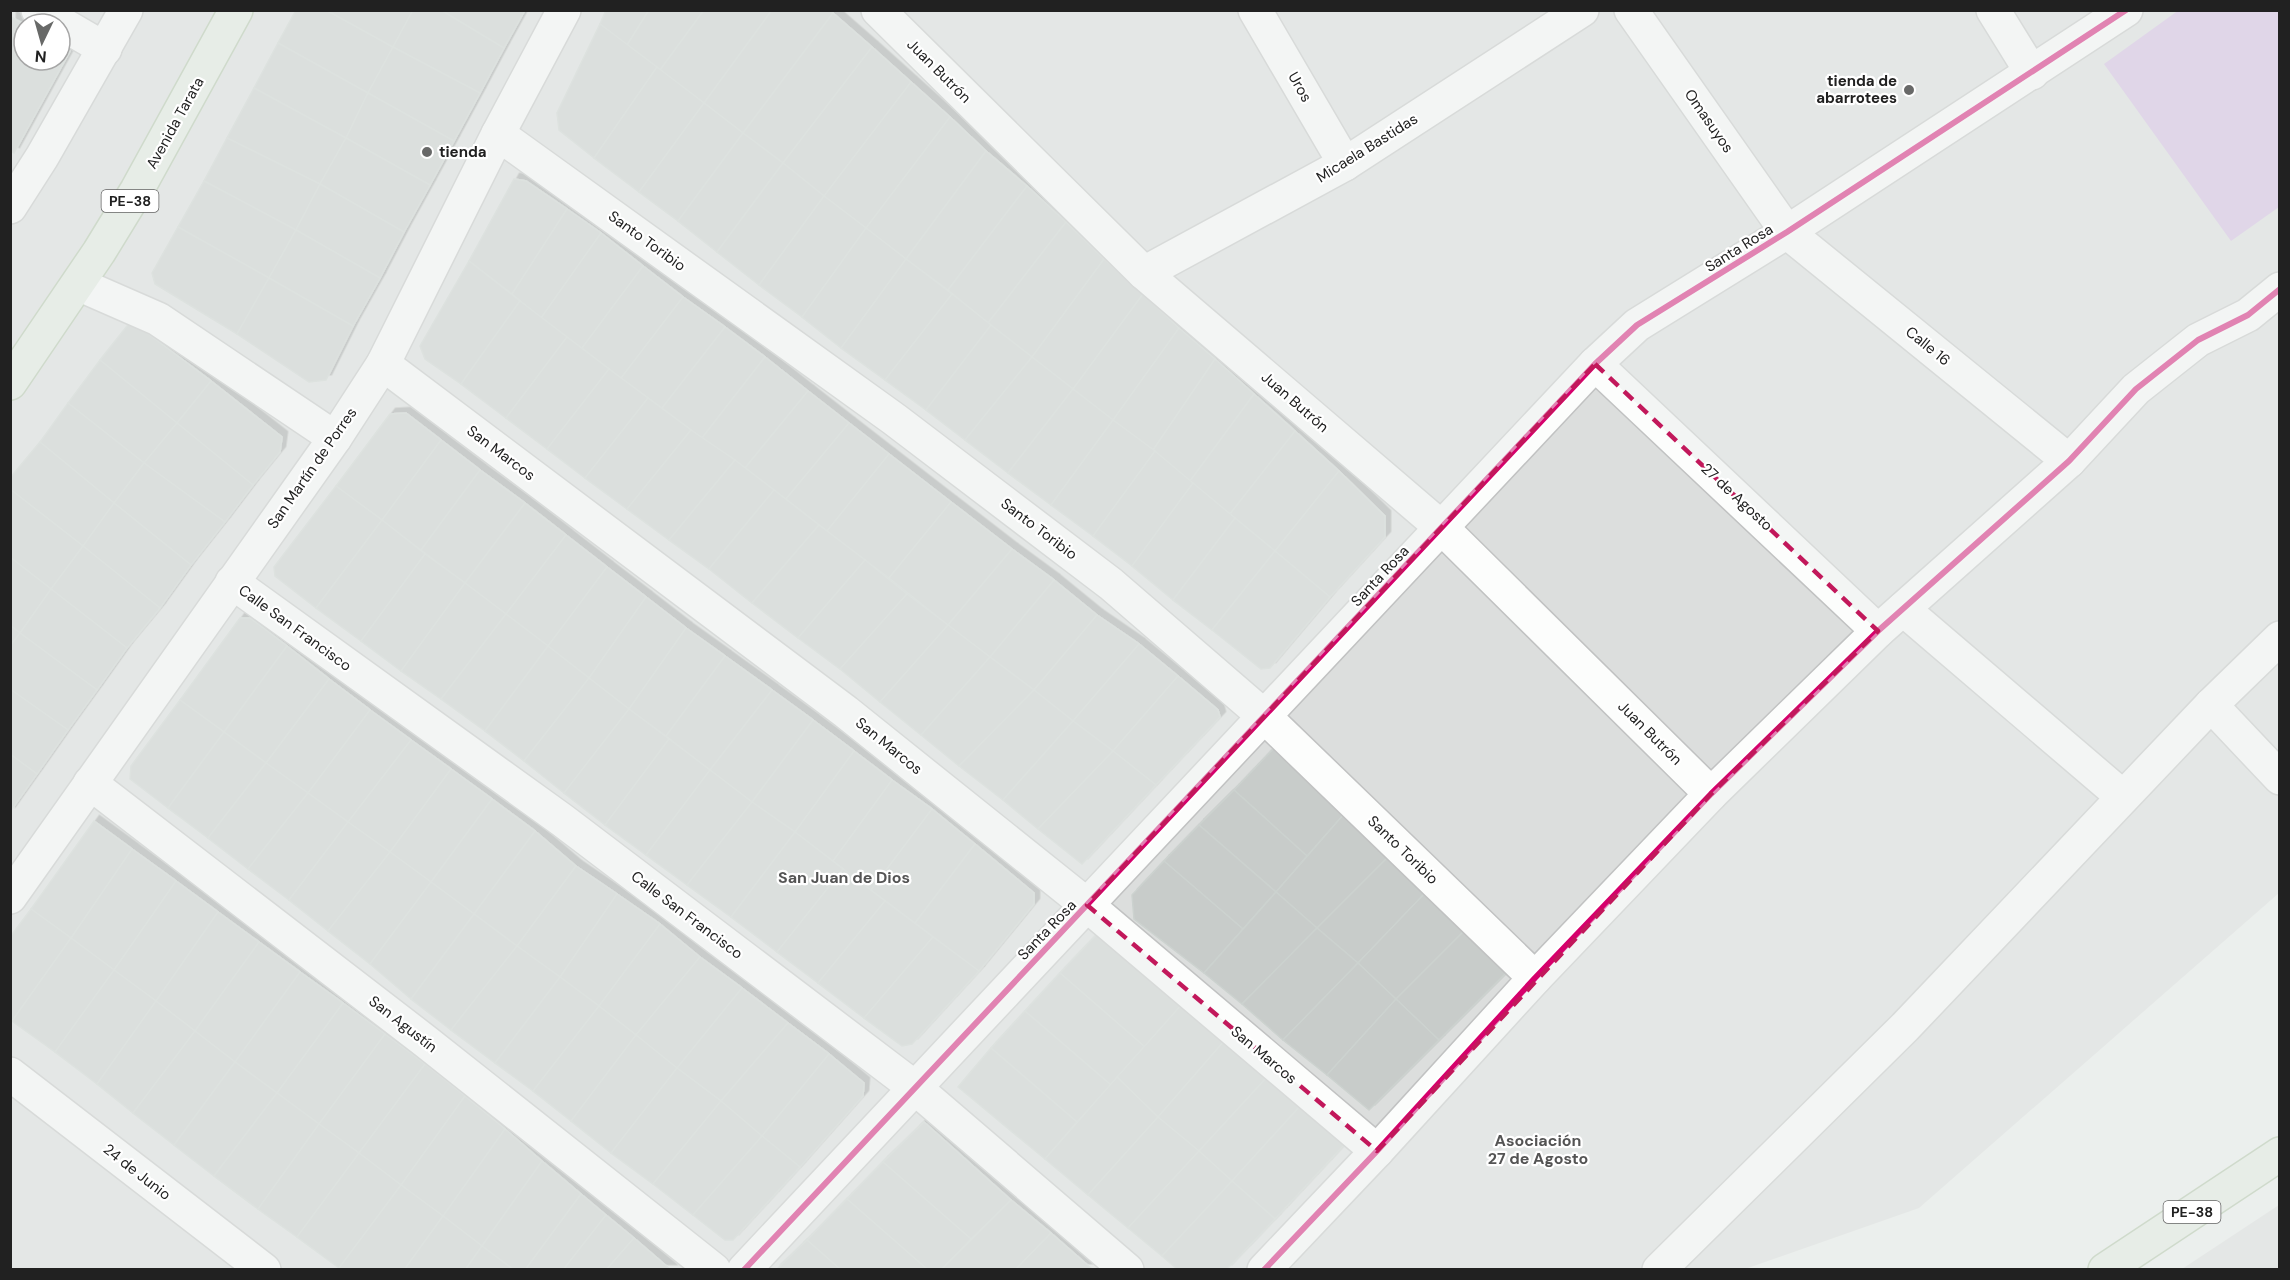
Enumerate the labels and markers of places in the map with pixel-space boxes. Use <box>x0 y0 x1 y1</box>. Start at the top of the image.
place label: tienda de abarrotees <box>1816 71 1897 108</box>
marker: tienda de abarrotees <box>1902 83 1916 97</box>
place label: tienda <box>439 142 487 162</box>
marker: tienda <box>420 145 434 159</box>

